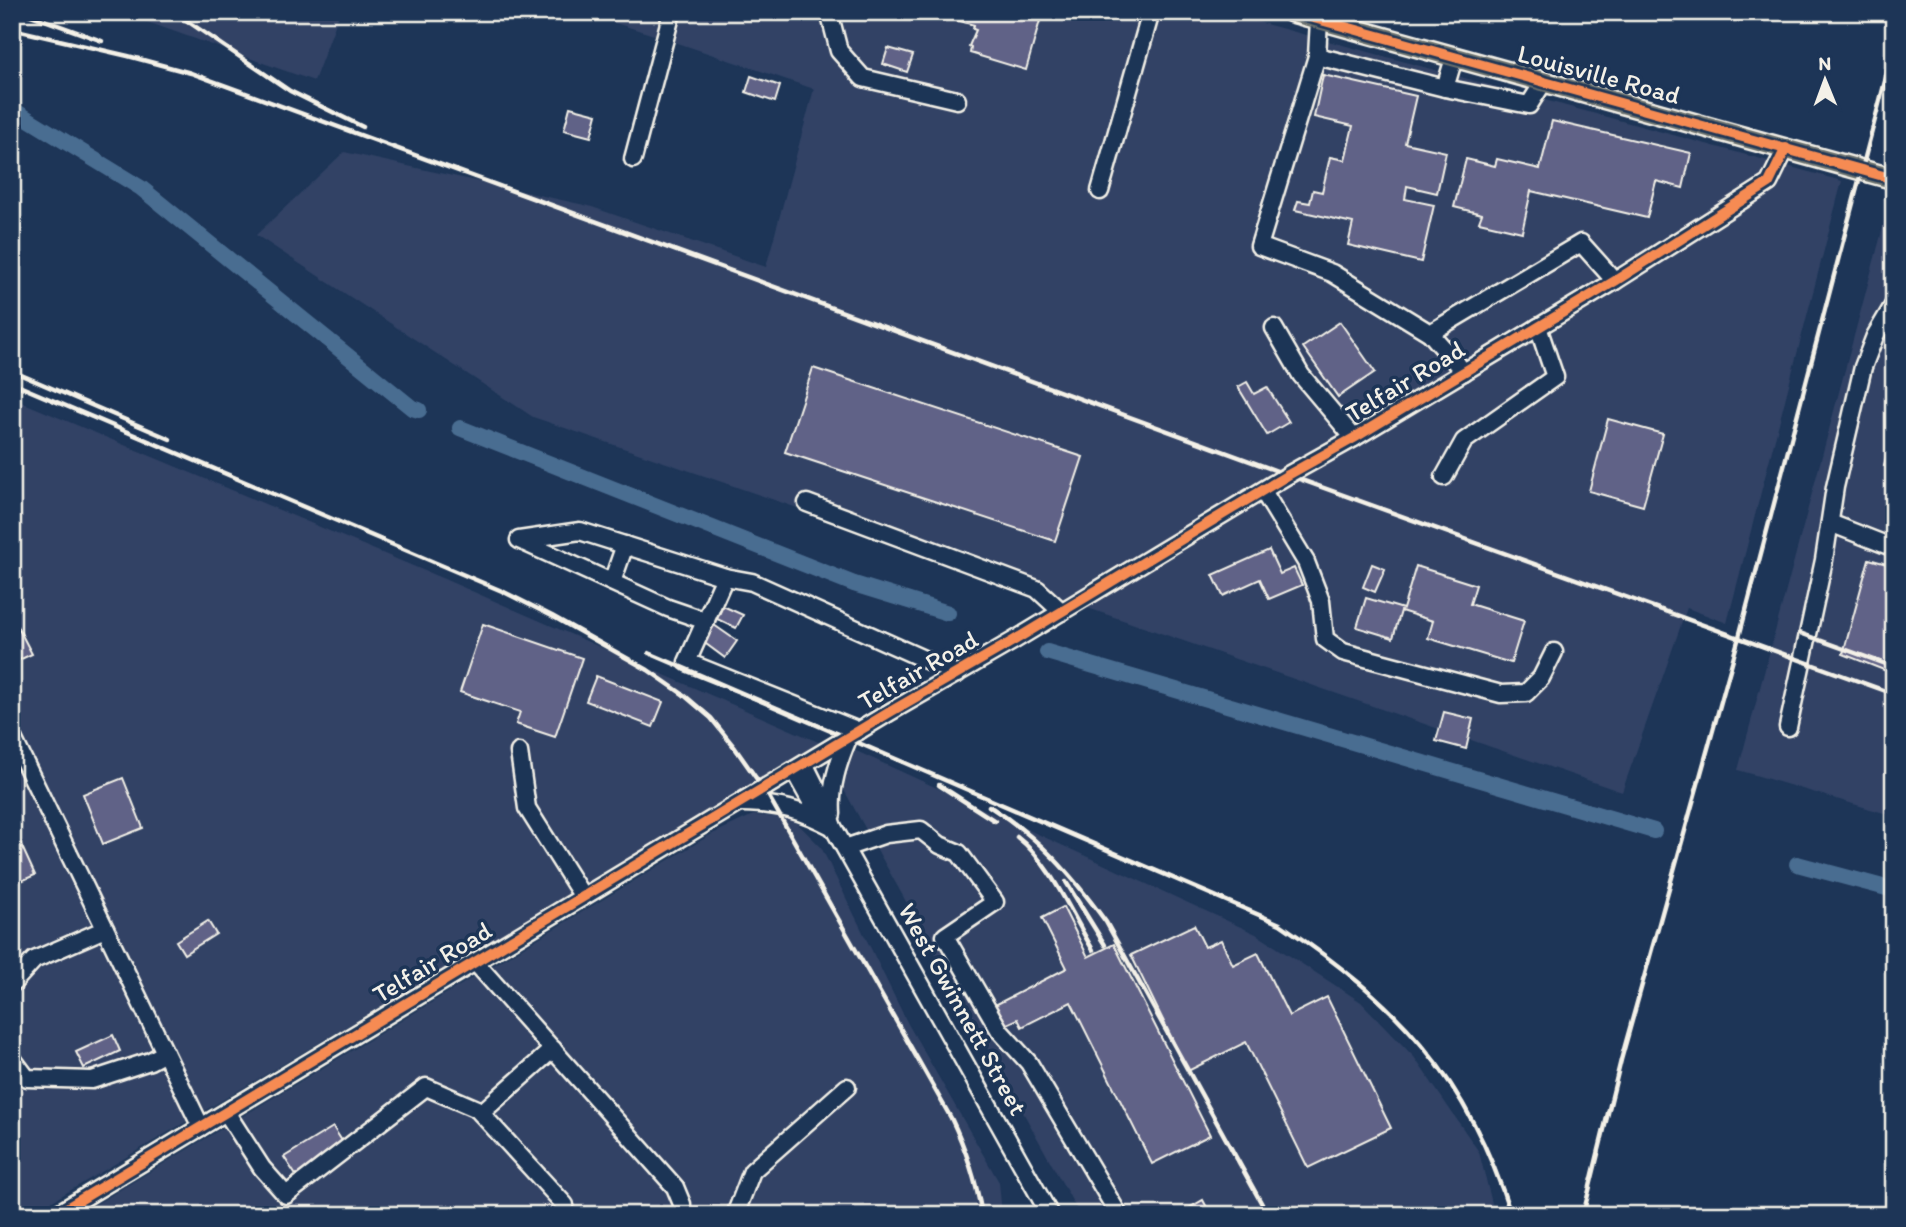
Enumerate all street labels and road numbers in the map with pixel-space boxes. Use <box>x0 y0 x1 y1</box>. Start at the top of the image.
street label: Louisville Road <box>1514 37 1684 111</box>
street label: Telfair Road <box>1340 333 1471 429</box>
street label: Telfair Road <box>852 623 984 717</box>
street label: West Gwinnett Street <box>891 897 1035 1121</box>
street label: Telfair Road <box>367 914 498 1010</box>

